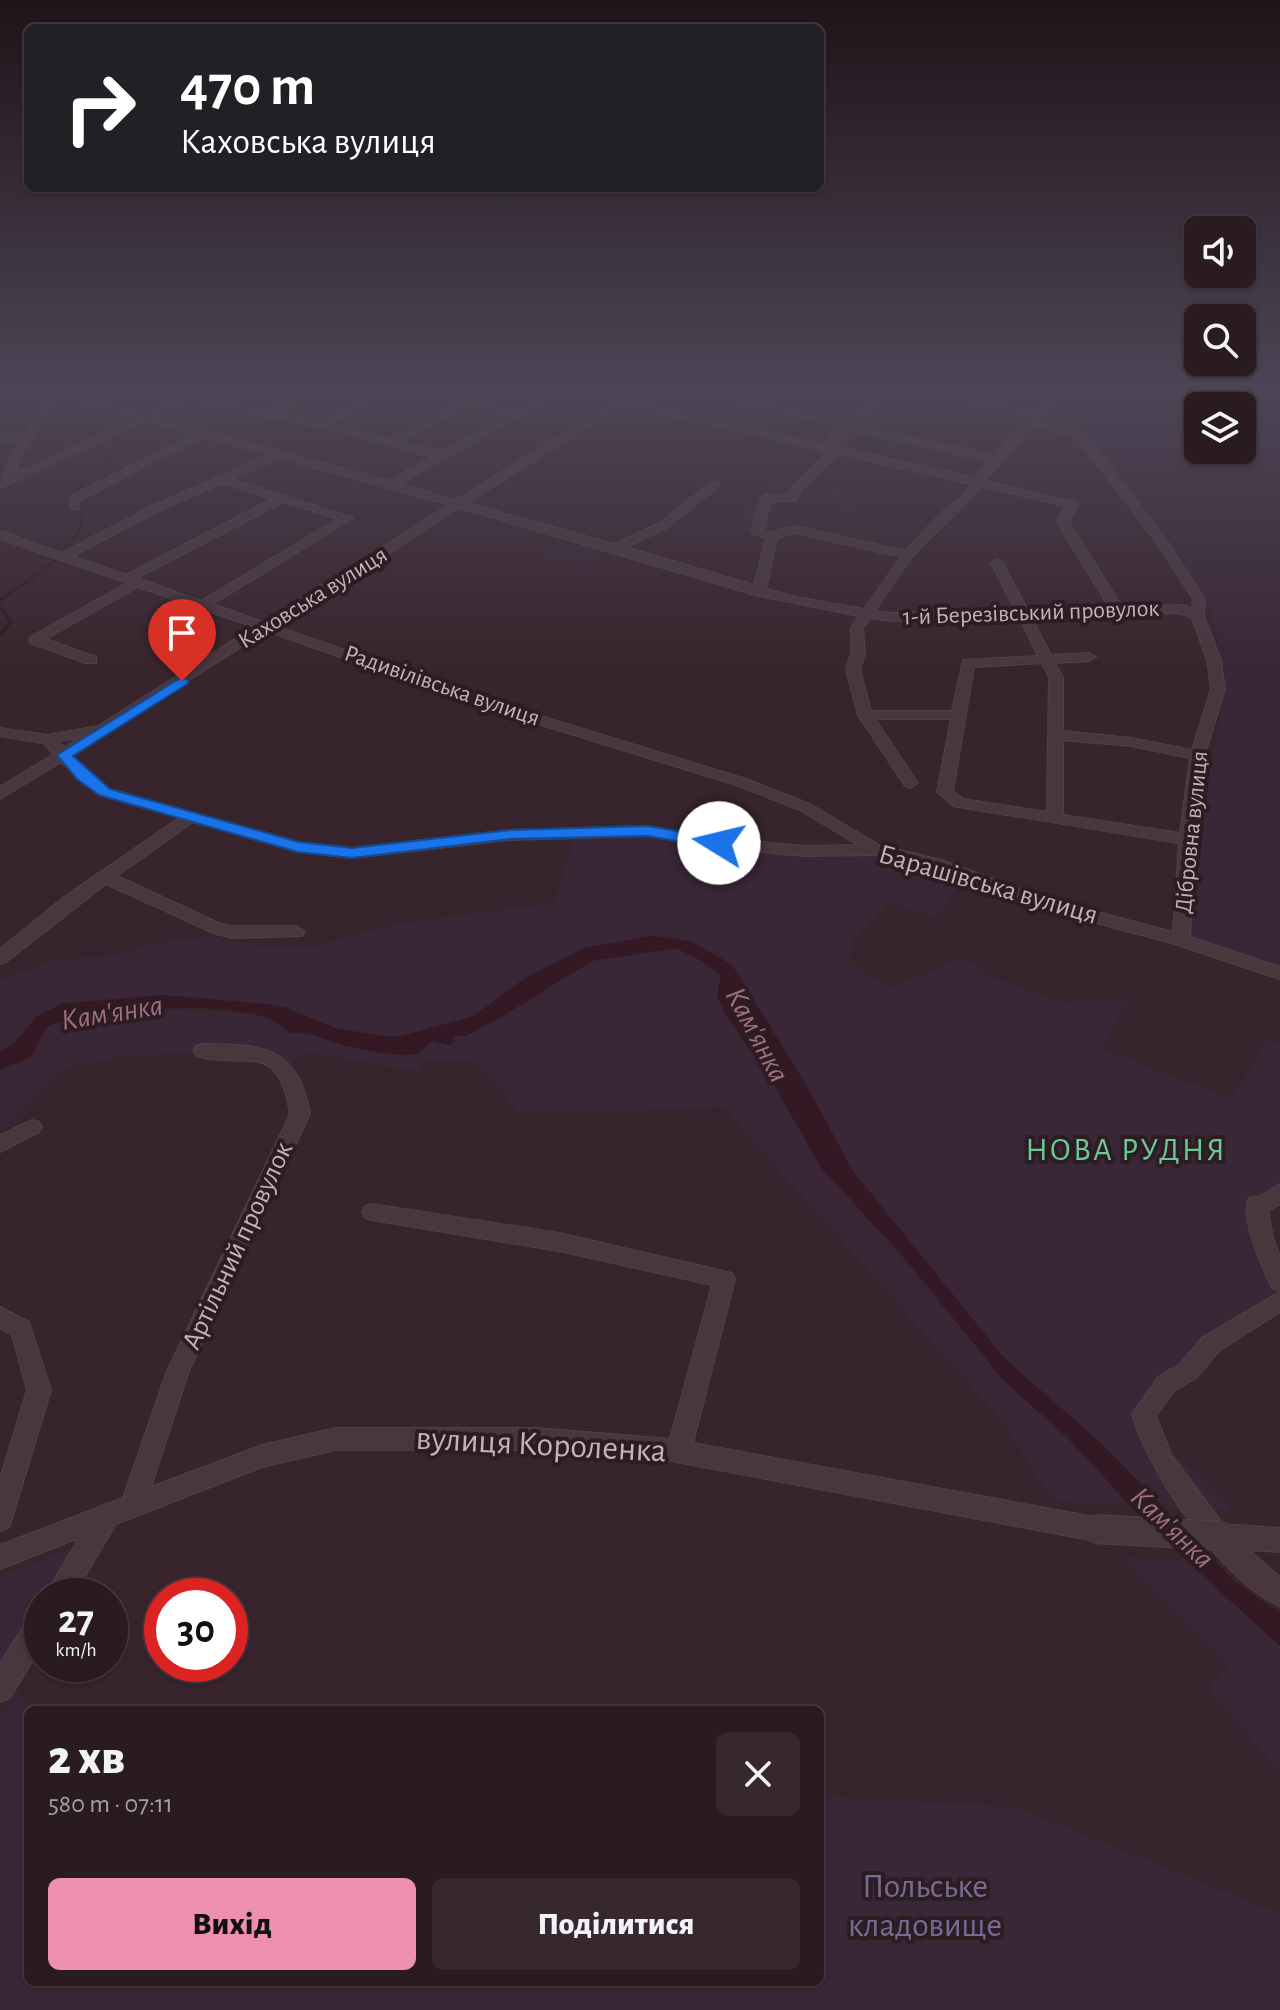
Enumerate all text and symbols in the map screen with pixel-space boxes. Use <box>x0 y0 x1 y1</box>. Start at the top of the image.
icon: right <box>48 56 152 160</box>
text: 470 m <box>180 59 315 115</box>
text: Каховська вулиця <box>180 124 436 160</box>
map controls <box>1184 216 1256 464</box>
button: sound <box>1184 216 1256 288</box>
button: search <box>1184 304 1256 376</box>
button: layers <box>1184 392 1256 464</box>
street label: Каховська вулиця <box>234 543 392 653</box>
street label: 1-й Березівський провулок <box>902 597 1160 629</box>
pin <box>148 599 216 681</box>
icon: arrive <box>160 611 204 655</box>
street label: Радивілівська вулиця <box>341 641 543 731</box>
street label: Дібровна вулиця <box>1172 750 1212 914</box>
position arrow <box>677 801 761 885</box>
street label: Барашівська вулиця <box>875 840 1101 930</box>
water label: Кам'янка <box>720 983 794 1087</box>
water label: Кам'янка <box>59 990 165 1036</box>
district label: НОВА РУДНЯ <box>1025 1134 1227 1166</box>
street label: Артільний провулок <box>178 1138 298 1354</box>
street label: вулиця Короленка <box>415 1421 667 1469</box>
water label: Кам'янка <box>1125 1482 1219 1574</box>
speed limit sign: 30 <box>144 1578 248 1682</box>
text: 27 <box>58 1600 94 1640</box>
text: km/h <box>55 1640 97 1660</box>
button: close <box>716 1732 800 1816</box>
text: 2 хв <box>48 1735 125 1783</box>
text: 580 m · 07:11 <box>48 1791 173 1817</box>
park label: Польське кладовище <box>848 1870 1002 1943</box>
button: Вихід <box>48 1878 416 1970</box>
button: Поділитися <box>432 1878 800 1970</box>

